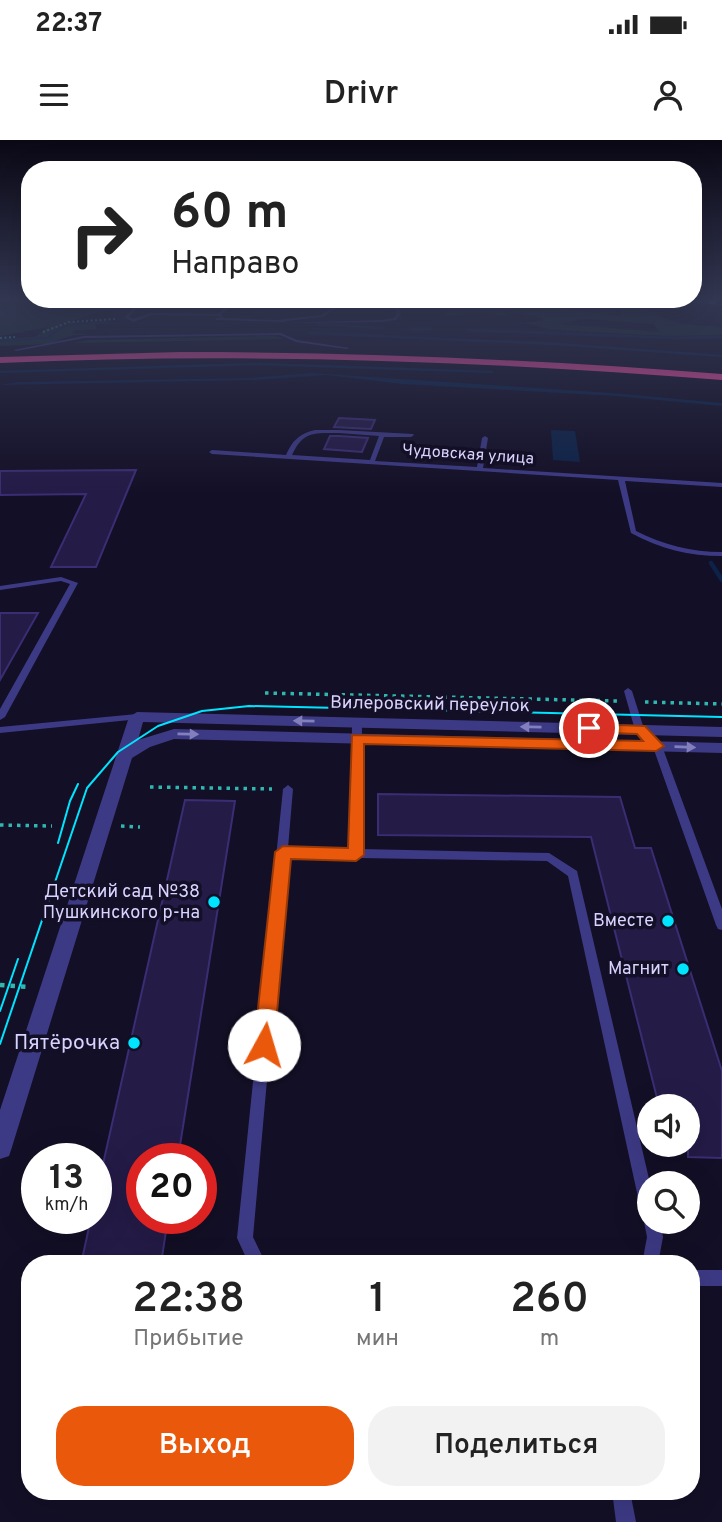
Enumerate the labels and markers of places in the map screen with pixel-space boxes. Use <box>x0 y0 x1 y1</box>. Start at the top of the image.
pin <box>559 698 619 758</box>
place label: Детский сад №38 Пушкинского р-на <box>43 881 200 925</box>
marker: Детский сад №38 Пушкинского р-на <box>206 894 222 910</box>
place label: Вместе <box>593 910 654 933</box>
marker: Вместе <box>660 913 676 929</box>
place label: Магнит <box>608 958 669 981</box>
marker: Магнит <box>675 961 691 977</box>
place label: Пятёрочка <box>14 1030 120 1057</box>
marker: Пятёрочка <box>126 1035 142 1051</box>

